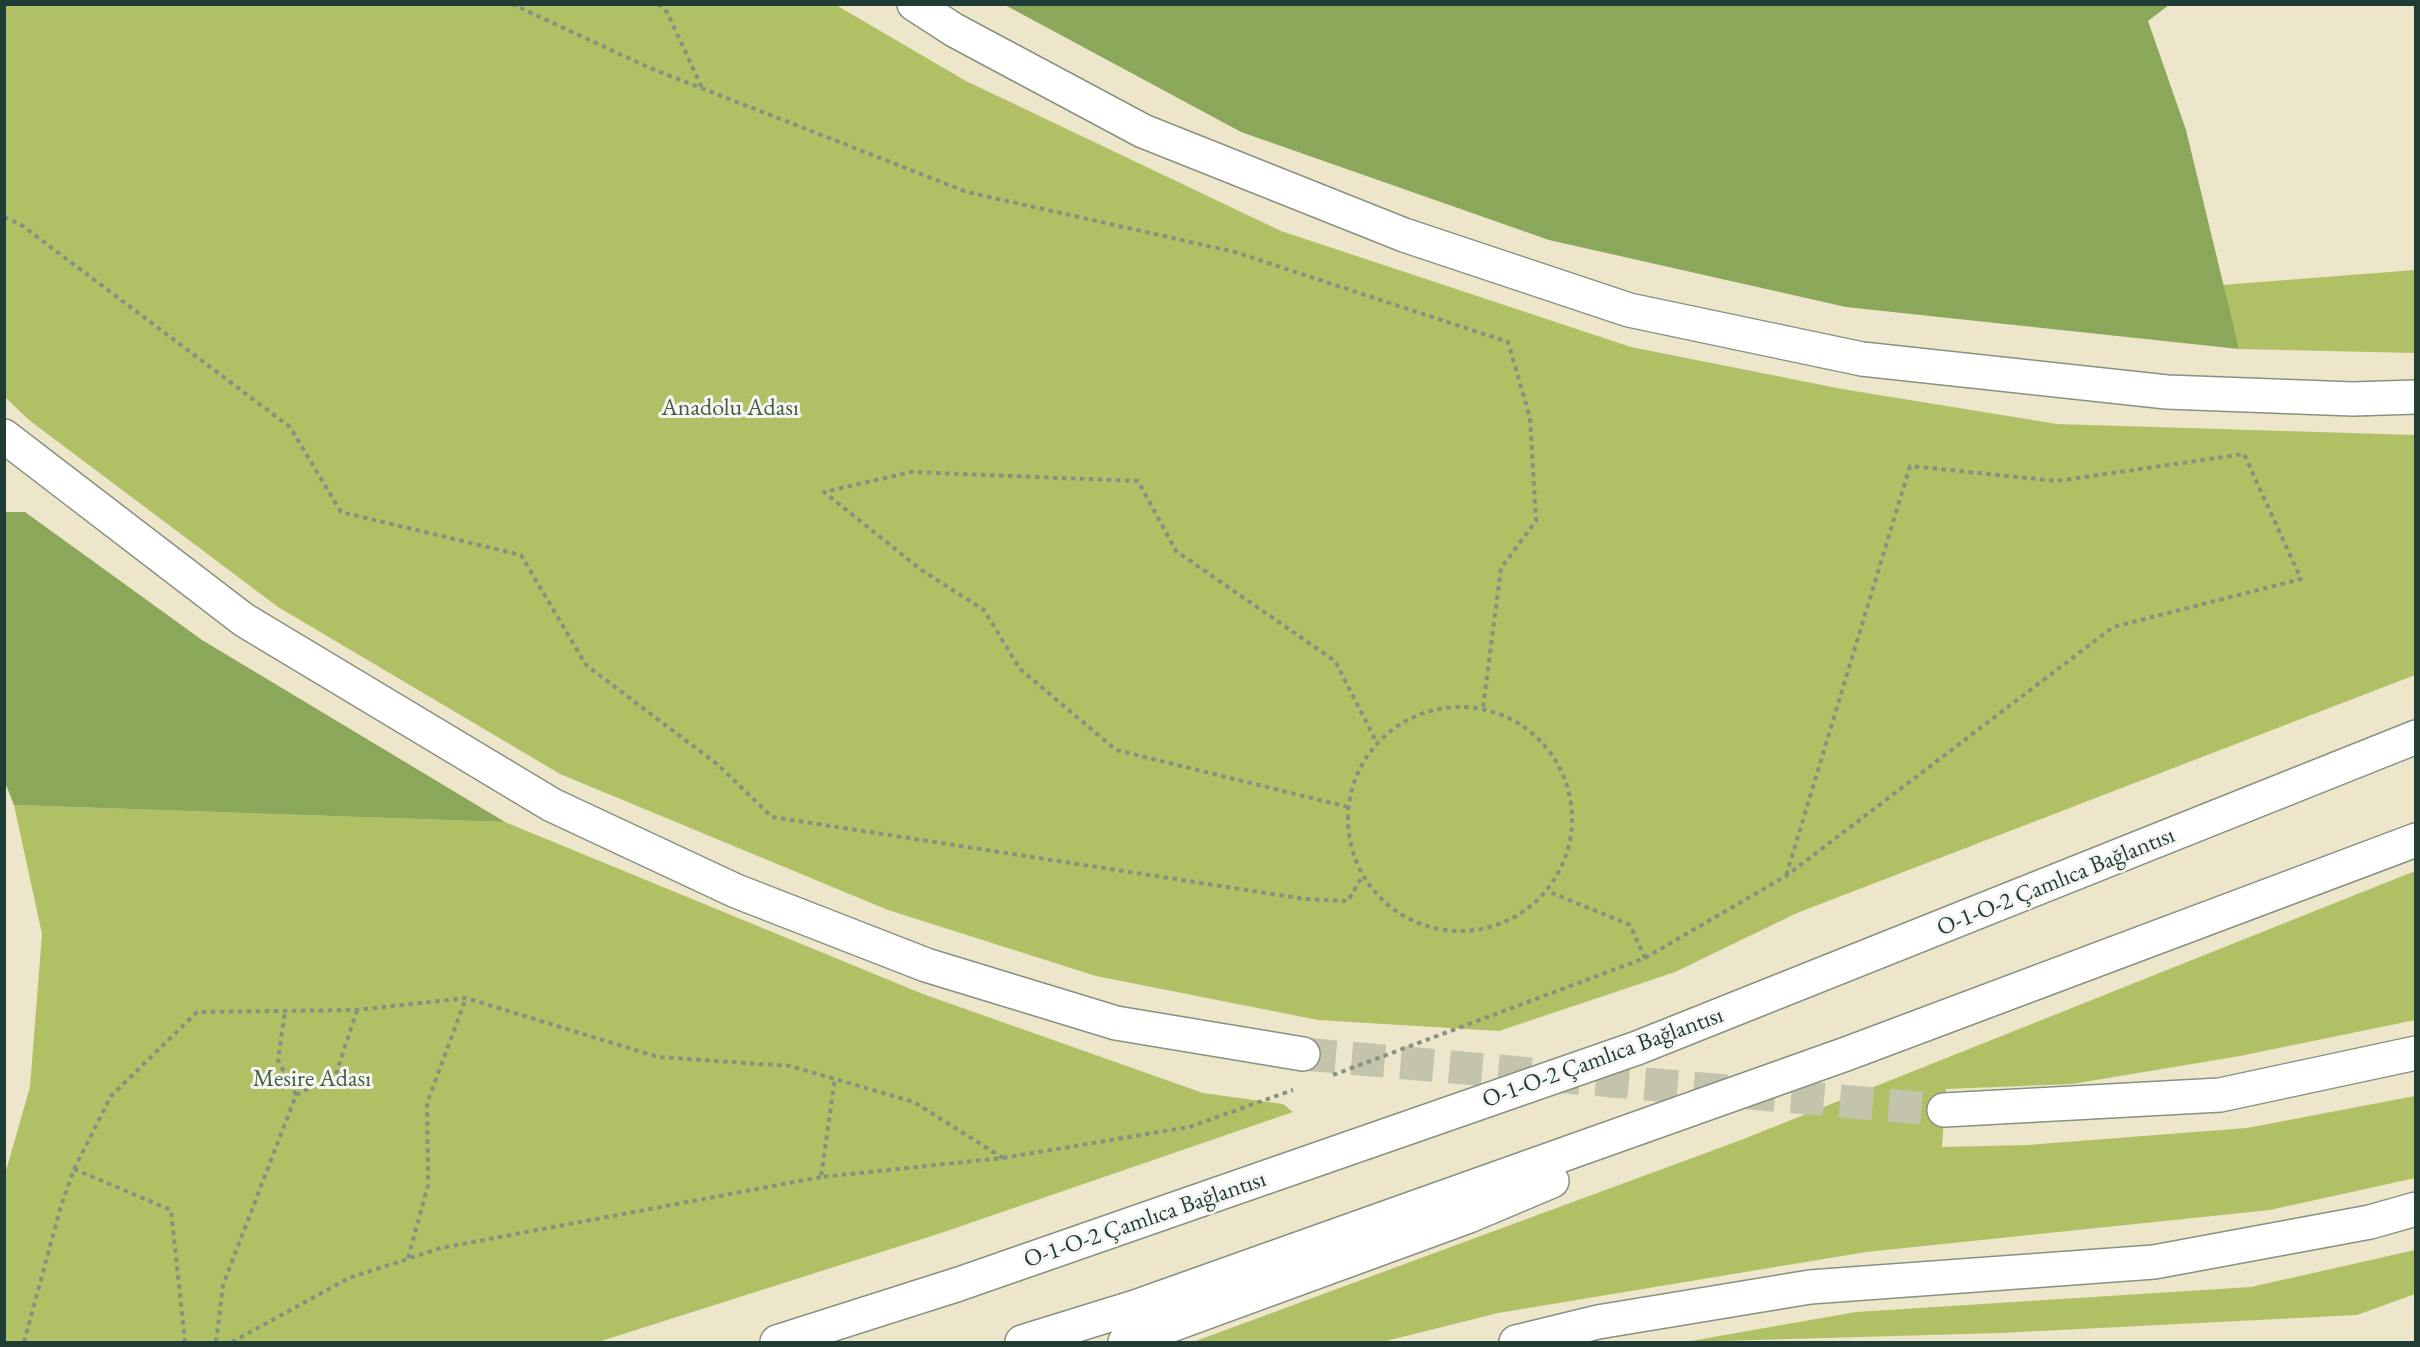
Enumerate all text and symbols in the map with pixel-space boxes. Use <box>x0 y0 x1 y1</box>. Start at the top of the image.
park label: Anadolu Adası <box>661 394 799 422</box>
street label: O-1-O-2 Çamlıca Bağlantısı <box>1933 821 2179 943</box>
street label: O-1-O-2 Çamlıca Bağlantısı <box>1479 1001 1727 1115</box>
park label: Mesire Adası <box>253 1065 371 1093</box>
street label: O-1-O-2 Çamlıca Bağlantısı <box>1020 1165 1270 1275</box>

